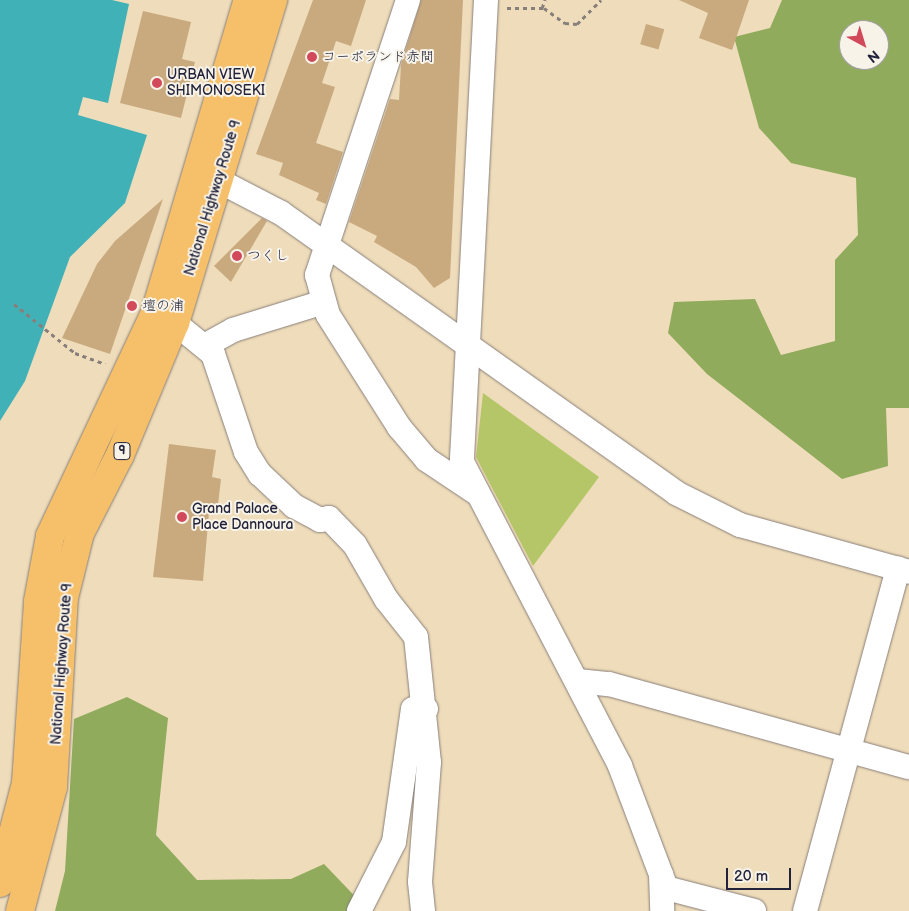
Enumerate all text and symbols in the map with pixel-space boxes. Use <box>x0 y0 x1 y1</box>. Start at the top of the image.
north arrow <box>839 20 889 70</box>
text: N <box>864 46 883 66</box>
place label: コーポランド赤間 <box>322 49 434 65</box>
marker: コーポランド赤間 <box>306 51 318 63</box>
place label: URBAN VIEW SHIMONOSEKI <box>167 67 265 100</box>
marker: URBAN VIEW SHIMONOSEKI <box>151 77 163 89</box>
street label: National Highway Route 9 <box>181 118 245 278</box>
place label: つくし <box>247 248 289 264</box>
marker: つくし <box>231 250 243 262</box>
place label: 壇の浦 <box>142 298 184 314</box>
marker: 壇の浦 <box>126 300 138 312</box>
road number: 9 <box>113 442 131 461</box>
place label: Grand Palace Place Dannoura <box>192 501 293 534</box>
marker: Grand Palace Place Dannoura <box>176 511 188 523</box>
street label: National Highway Route 9 <box>48 582 76 746</box>
scale bar <box>729 858 794 890</box>
text: 20 m <box>734 867 768 886</box>

